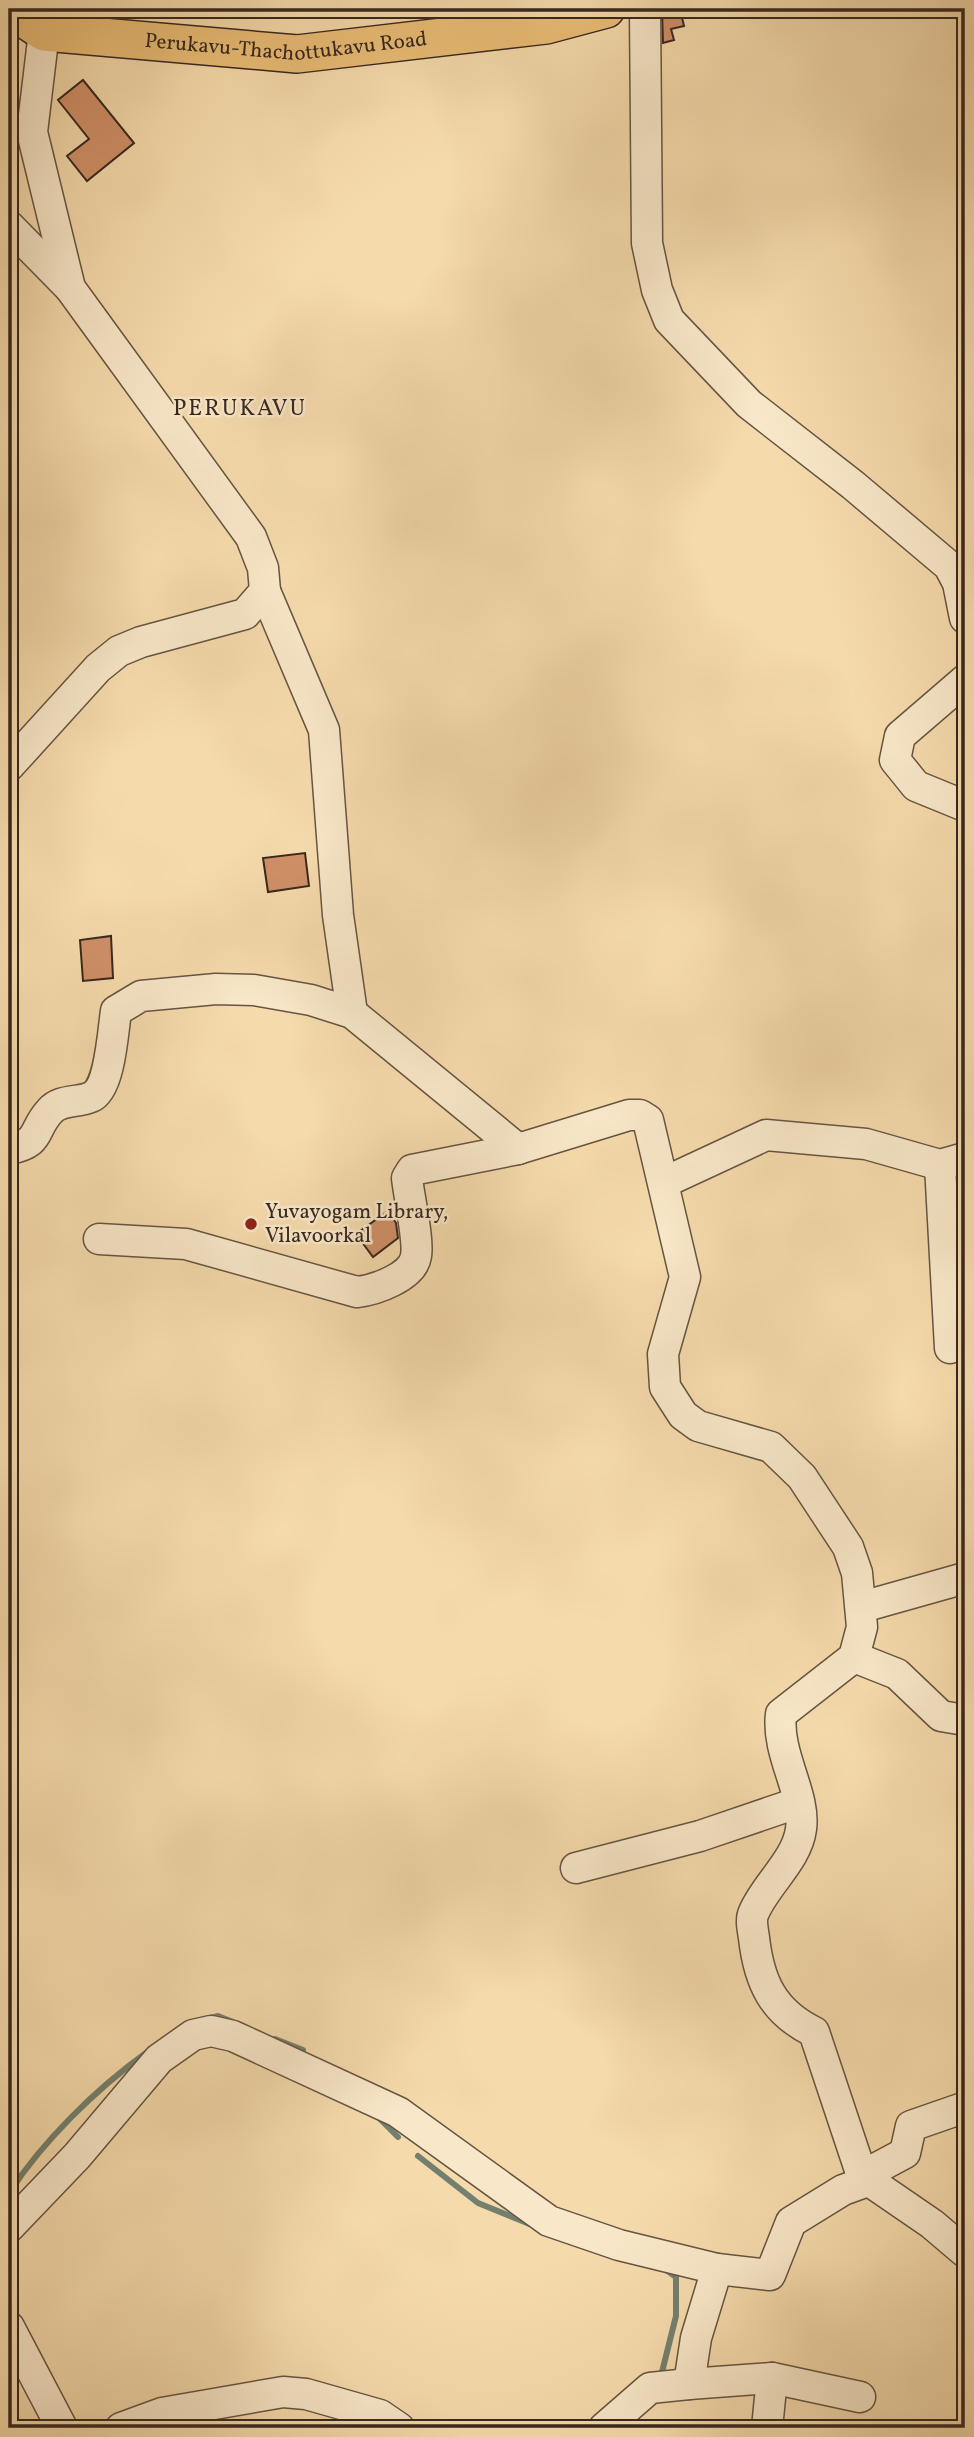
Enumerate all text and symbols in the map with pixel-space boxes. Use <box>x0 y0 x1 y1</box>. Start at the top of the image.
street label: Perukavu-Thachottukavu Road <box>144 24 429 69</box>
district label: PERUKAVU <box>173 393 307 425</box>
place label: Yuvayogam Library, Vilavoorkal <box>265 1198 448 1251</box>
marker: Yuvayogam Library, Vilavoorkal <box>243 1216 259 1232</box>

